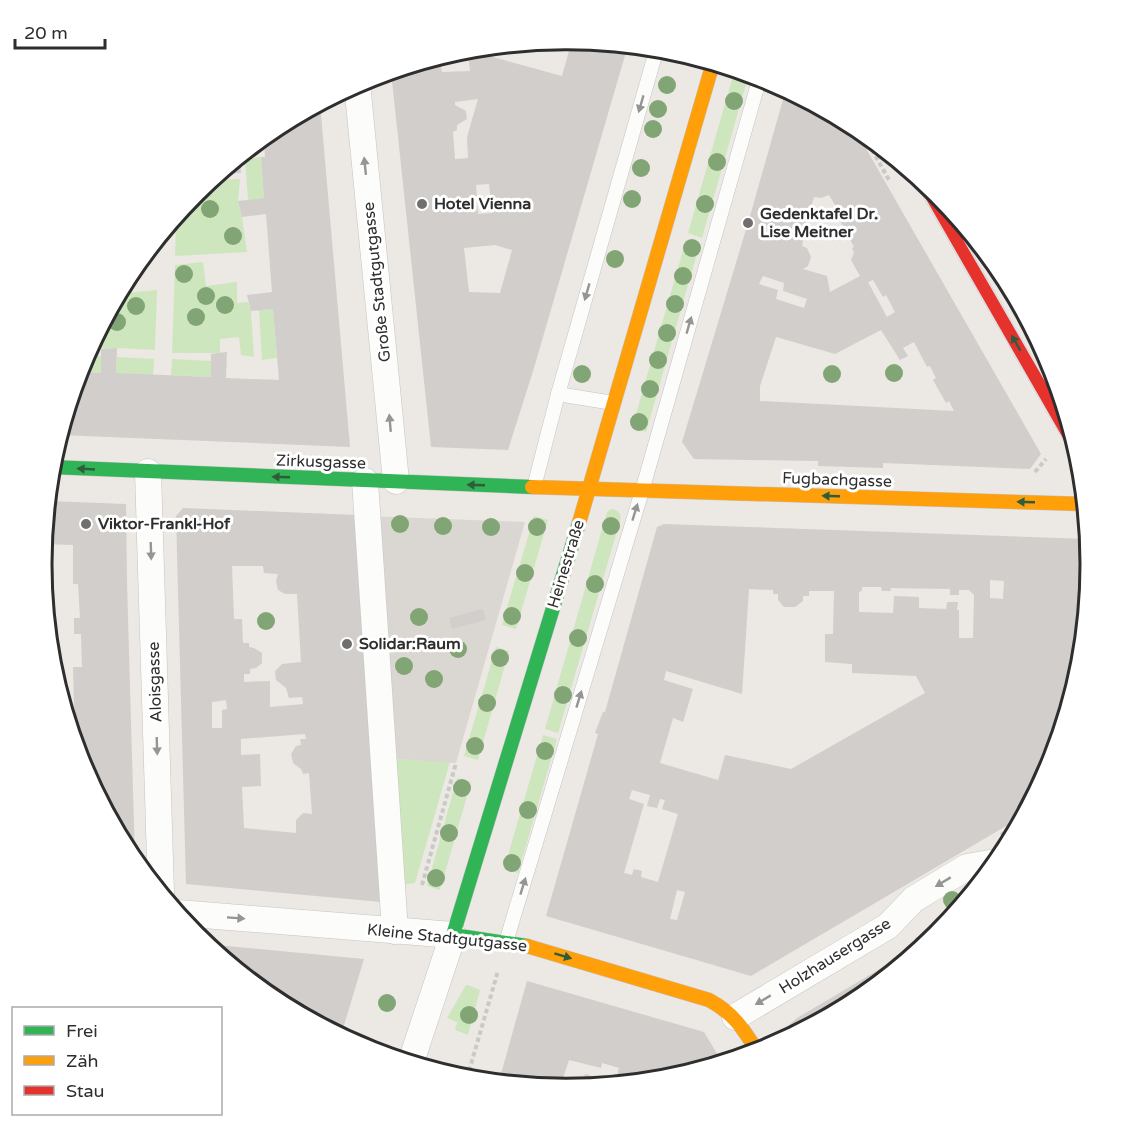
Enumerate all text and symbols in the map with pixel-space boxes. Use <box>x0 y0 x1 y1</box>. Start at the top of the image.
scale bar <box>15 12 105 50</box>
text: 20 m <box>24 22 68 44</box>
one-way arrow <box>636 95 645 113</box>
one-way arrow <box>360 157 370 176</box>
place label: Hotel Vienna <box>434 194 531 214</box>
marker: Hotel Vienna <box>415 197 429 211</box>
street label: Große Stadtgutgasse <box>359 201 395 363</box>
place label: Gedenktafel Dr. Lise Meitner <box>760 204 878 242</box>
marker: Gedenktafel Dr. Lise Meitner <box>741 216 755 230</box>
one-way arrow <box>582 283 591 301</box>
one-way arrow <box>685 316 694 334</box>
one-way arrow <box>1010 335 1021 351</box>
one-way arrow <box>385 414 395 433</box>
street label: Zirkusgasse <box>276 450 366 474</box>
one-way arrow <box>77 464 96 473</box>
street label: Fugbachgasse <box>782 468 892 492</box>
one-way arrow <box>271 473 290 482</box>
one-way arrow <box>466 480 485 489</box>
one-way arrow <box>822 492 841 501</box>
one-way arrow <box>1017 498 1036 507</box>
one-way arrow <box>631 503 640 521</box>
place label: Viktor-Frankl-Hof <box>98 514 231 534</box>
marker: Viktor-Frankl-Hof <box>79 517 93 531</box>
street label: Heinestraße <box>543 517 589 611</box>
one-way arrow <box>146 542 155 561</box>
place label: Solidar:Raum <box>359 634 461 654</box>
marker: Solidar:Raum <box>340 637 354 651</box>
street label: Aloisgasse <box>144 641 166 723</box>
one-way arrow <box>575 690 584 708</box>
one-way arrow <box>152 736 161 755</box>
one-way arrow <box>519 877 528 895</box>
one-way arrow <box>934 877 951 887</box>
one-way arrow <box>227 913 246 923</box>
street label: Holzhausergasse <box>775 914 895 998</box>
street label: Kleine Stadtgutgasse <box>366 920 528 956</box>
one-way arrow <box>554 952 572 961</box>
one-way arrow <box>755 995 771 1006</box>
legend <box>12 1007 222 1115</box>
text: Frei <box>66 1020 98 1042</box>
text: Zäh <box>66 1050 99 1072</box>
text: Stau <box>66 1080 105 1102</box>

